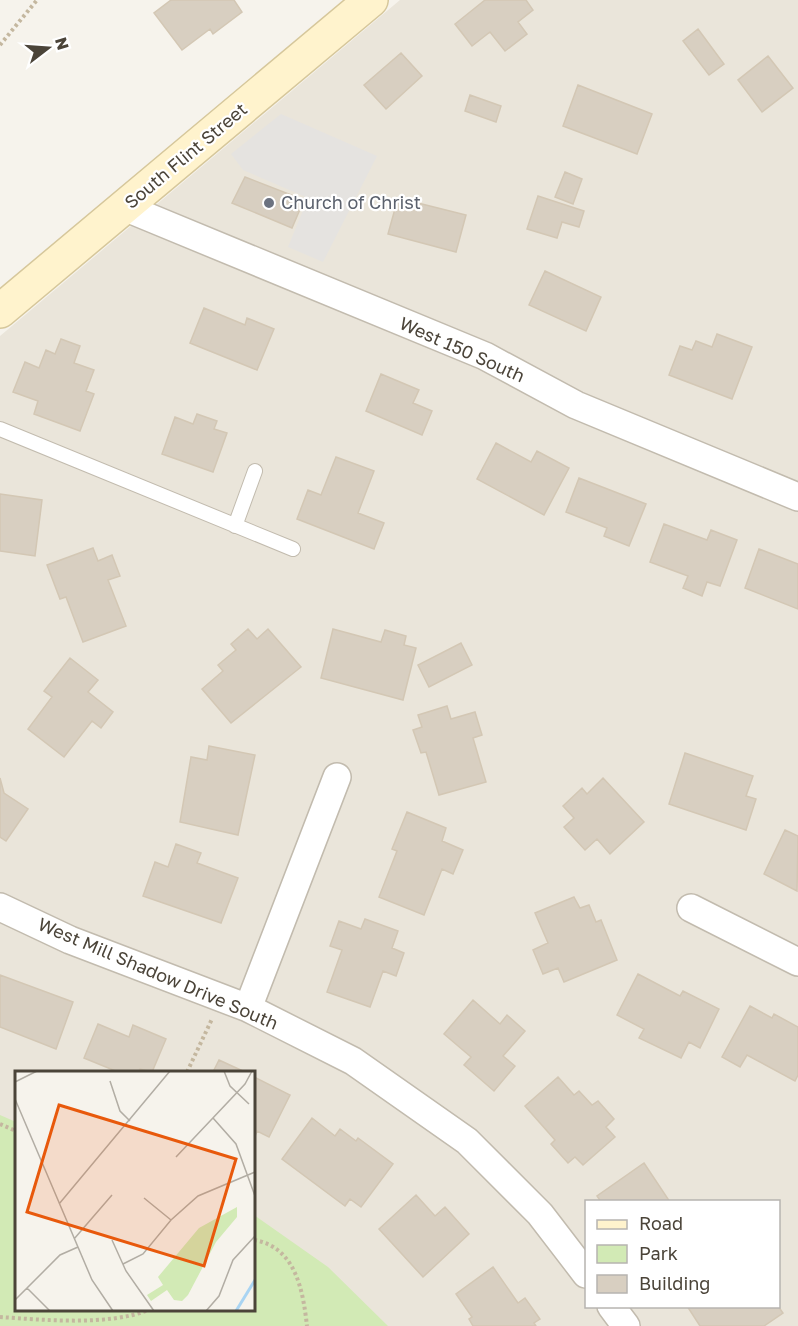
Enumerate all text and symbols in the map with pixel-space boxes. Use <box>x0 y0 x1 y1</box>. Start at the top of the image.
north arrow <box>18 18 78 78</box>
text: N <box>51 35 74 52</box>
street label: South Flint Street <box>120 98 251 213</box>
place label: Church of Christ <box>281 191 421 213</box>
marker: Church of Christ <box>262 196 276 210</box>
street label: West 150 South <box>396 312 528 387</box>
street label: West Mill Shadow Drive South <box>35 912 282 1034</box>
inset map <box>15 1071 255 1311</box>
legend <box>585 1200 780 1308</box>
text: Road <box>639 1212 683 1234</box>
text: Park <box>639 1242 678 1264</box>
text: Building <box>639 1272 710 1294</box>

